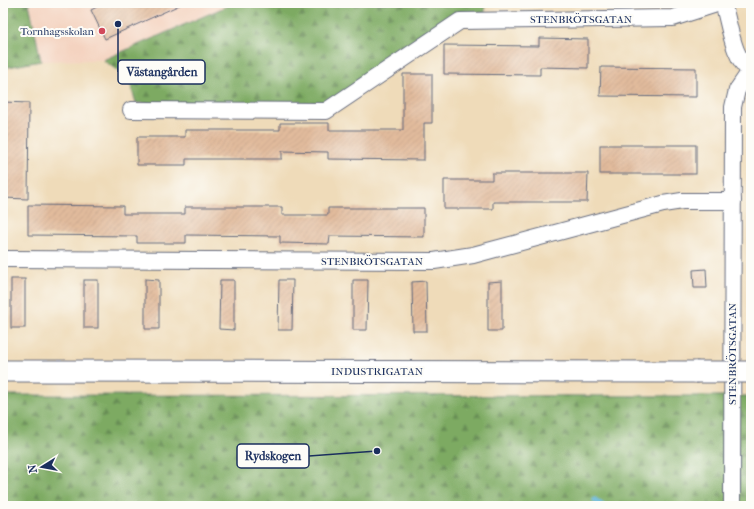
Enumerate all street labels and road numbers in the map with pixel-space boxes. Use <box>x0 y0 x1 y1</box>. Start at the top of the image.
street label: STENBRÖTSGATAN <box>530 13 633 26</box>
street label: STENBRÖTSGATAN <box>321 255 424 268</box>
street label: STENBRÖTSGATAN <box>726 302 739 405</box>
street label: INDUSTRIGATAN <box>331 365 424 378</box>

